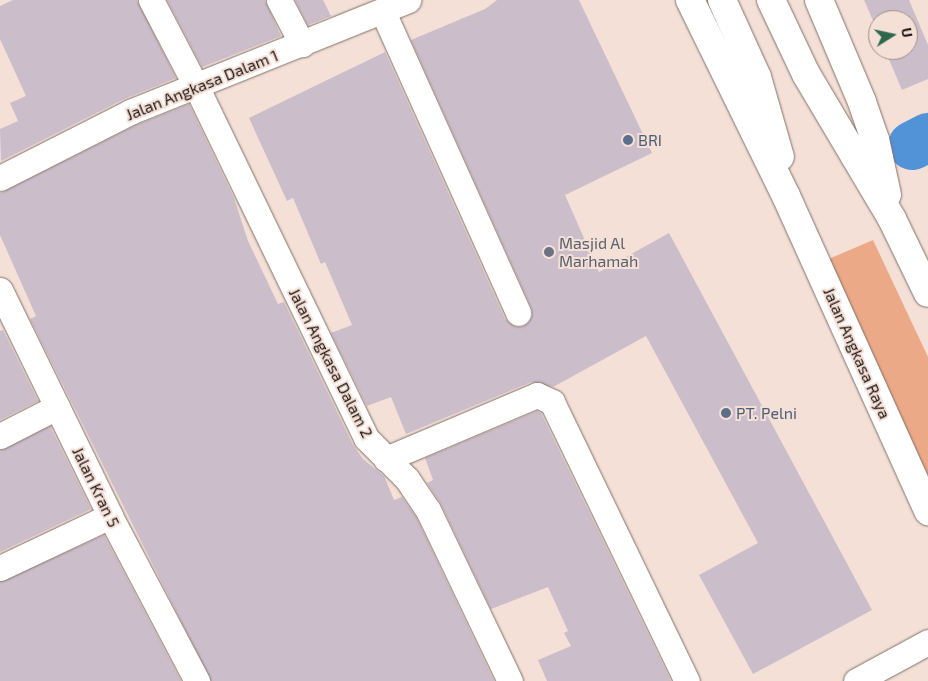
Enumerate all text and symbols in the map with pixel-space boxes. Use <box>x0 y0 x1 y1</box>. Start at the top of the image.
north arrow <box>868 10 918 60</box>
text: U <box>898 26 916 39</box>
street label: Jalan Angkasa Dalam 1 <box>123 46 281 124</box>
place label: BRI <box>638 130 662 150</box>
marker: BRI <box>622 134 634 146</box>
place label: Masjid Al Marhamah <box>559 233 638 271</box>
marker: Masjid Al Marhamah <box>543 246 555 258</box>
street label: Jalan Angkasa Raya <box>819 284 895 422</box>
street label: Jalan Angkasa Dalam 2 <box>285 285 377 441</box>
place label: PT. Pelni <box>736 403 797 423</box>
marker: PT. Pelni <box>720 407 732 419</box>
street label: Jalan Kran 5 <box>68 444 124 530</box>

